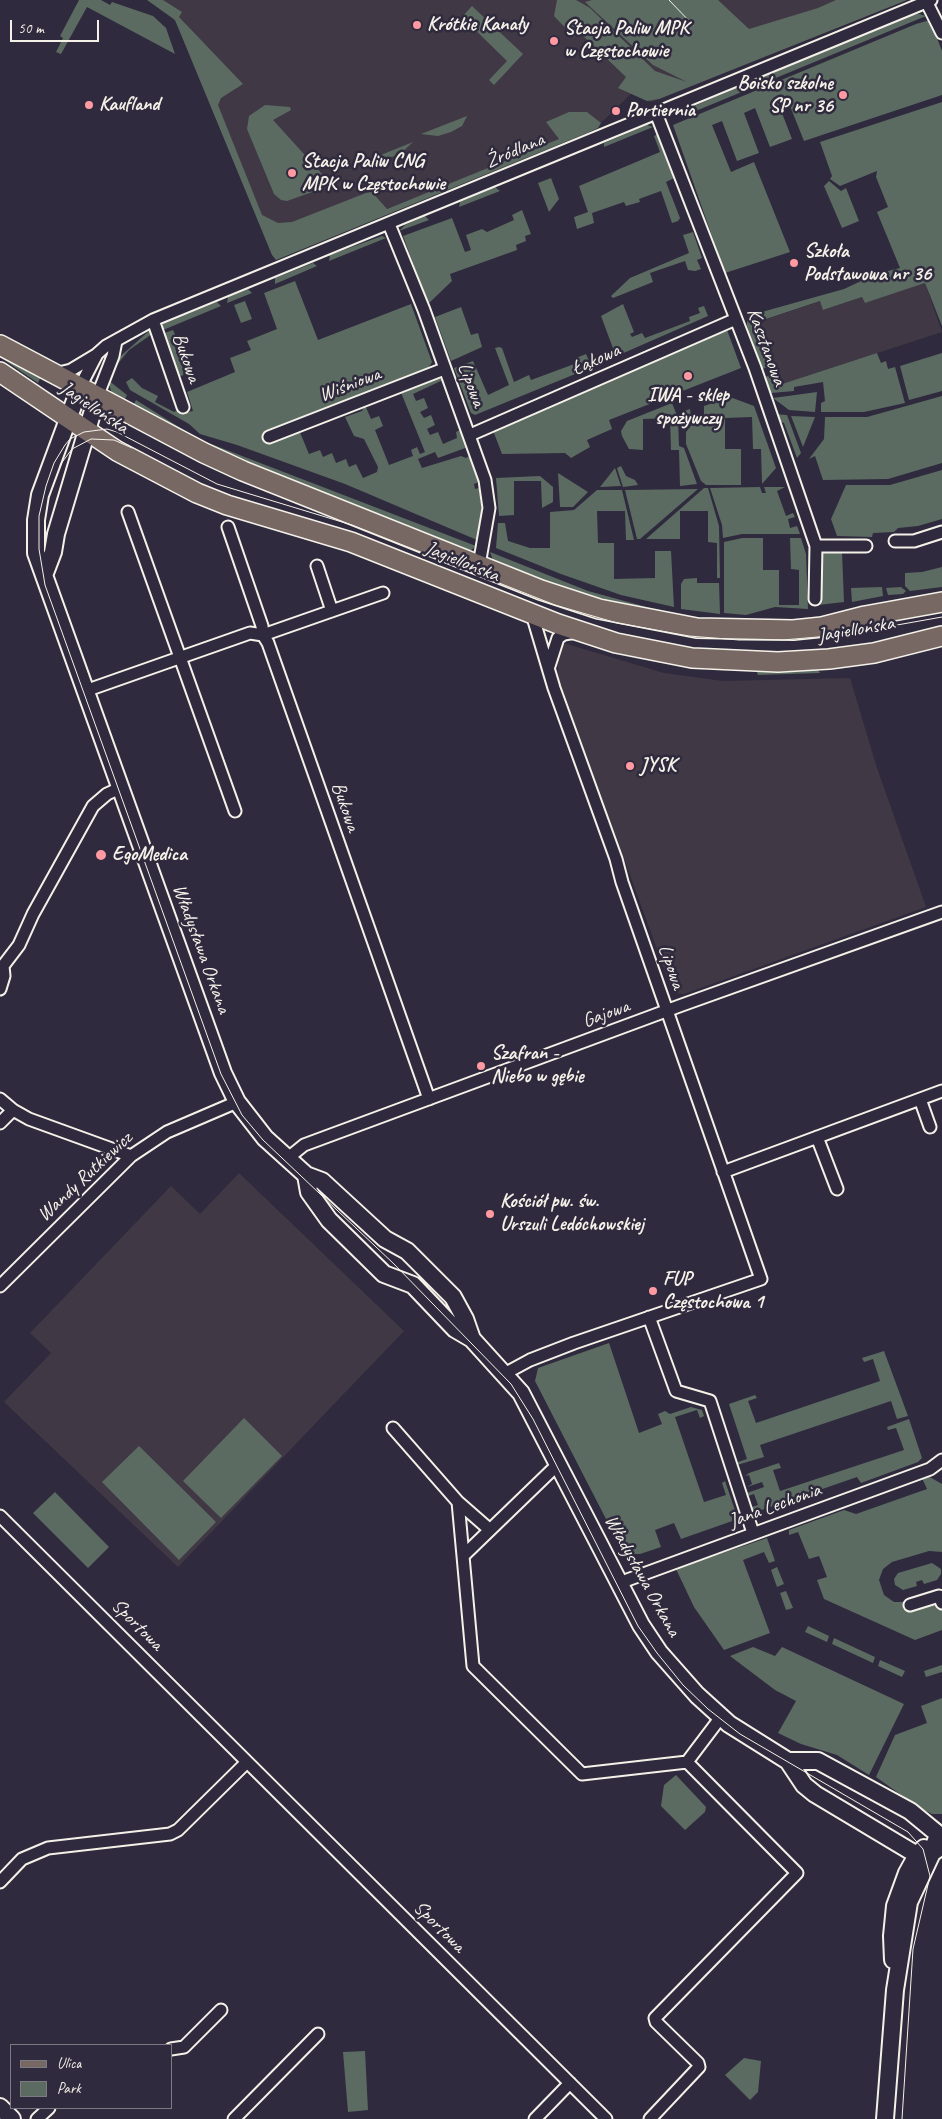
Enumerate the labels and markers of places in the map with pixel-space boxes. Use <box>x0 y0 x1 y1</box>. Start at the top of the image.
place label: Krótkie Kanały <box>427 13 528 37</box>
place label: Stacja Paliw MPK w Częstochowie <box>564 17 689 64</box>
marker: Krótkie Kanały <box>411 19 423 31</box>
marker: Stacja Paliw MPK w Częstochowie <box>548 35 560 47</box>
place label: Boisko szkolne SP nr 36 <box>737 72 833 119</box>
marker: Boisko szkolne SP nr 36 <box>837 89 849 101</box>
place label: Kaufland <box>99 93 159 117</box>
marker: Kaufland <box>83 99 95 111</box>
place label: Portiernia <box>626 99 695 123</box>
marker: Portiernia <box>610 105 622 117</box>
place label: Stacja Paliw CNG MPK w Częstochowie <box>302 150 445 197</box>
marker: Stacja Paliw CNG MPK w Częstochowie <box>286 167 298 179</box>
place label: Szkoła Podstawowa nr 36 <box>804 240 931 287</box>
marker: Szkoła Podstawowa nr 36 <box>788 257 800 269</box>
marker: IWA - sklep spożywczy <box>682 370 694 382</box>
place label: IWA - sklep spożywczy <box>647 384 729 431</box>
place label: JYSK <box>640 754 676 778</box>
marker: JYSK <box>624 760 636 772</box>
place label: EgoMedica <box>112 843 187 867</box>
marker: EgoMedica <box>94 848 108 862</box>
place label: Szafran - Niebo w gębie <box>491 1042 584 1089</box>
marker: Szafran - Niebo w gębie <box>475 1060 487 1072</box>
place label: Kościół pw. św. Urszuli Ledóchowskiej <box>500 1190 644 1237</box>
marker: Kościół pw. św. Urszuli Ledóchowskiej <box>484 1208 496 1220</box>
place label: FUP Częstochowa 1 <box>663 1268 763 1315</box>
marker: FUP Częstochowa 1 <box>647 1285 659 1297</box>

